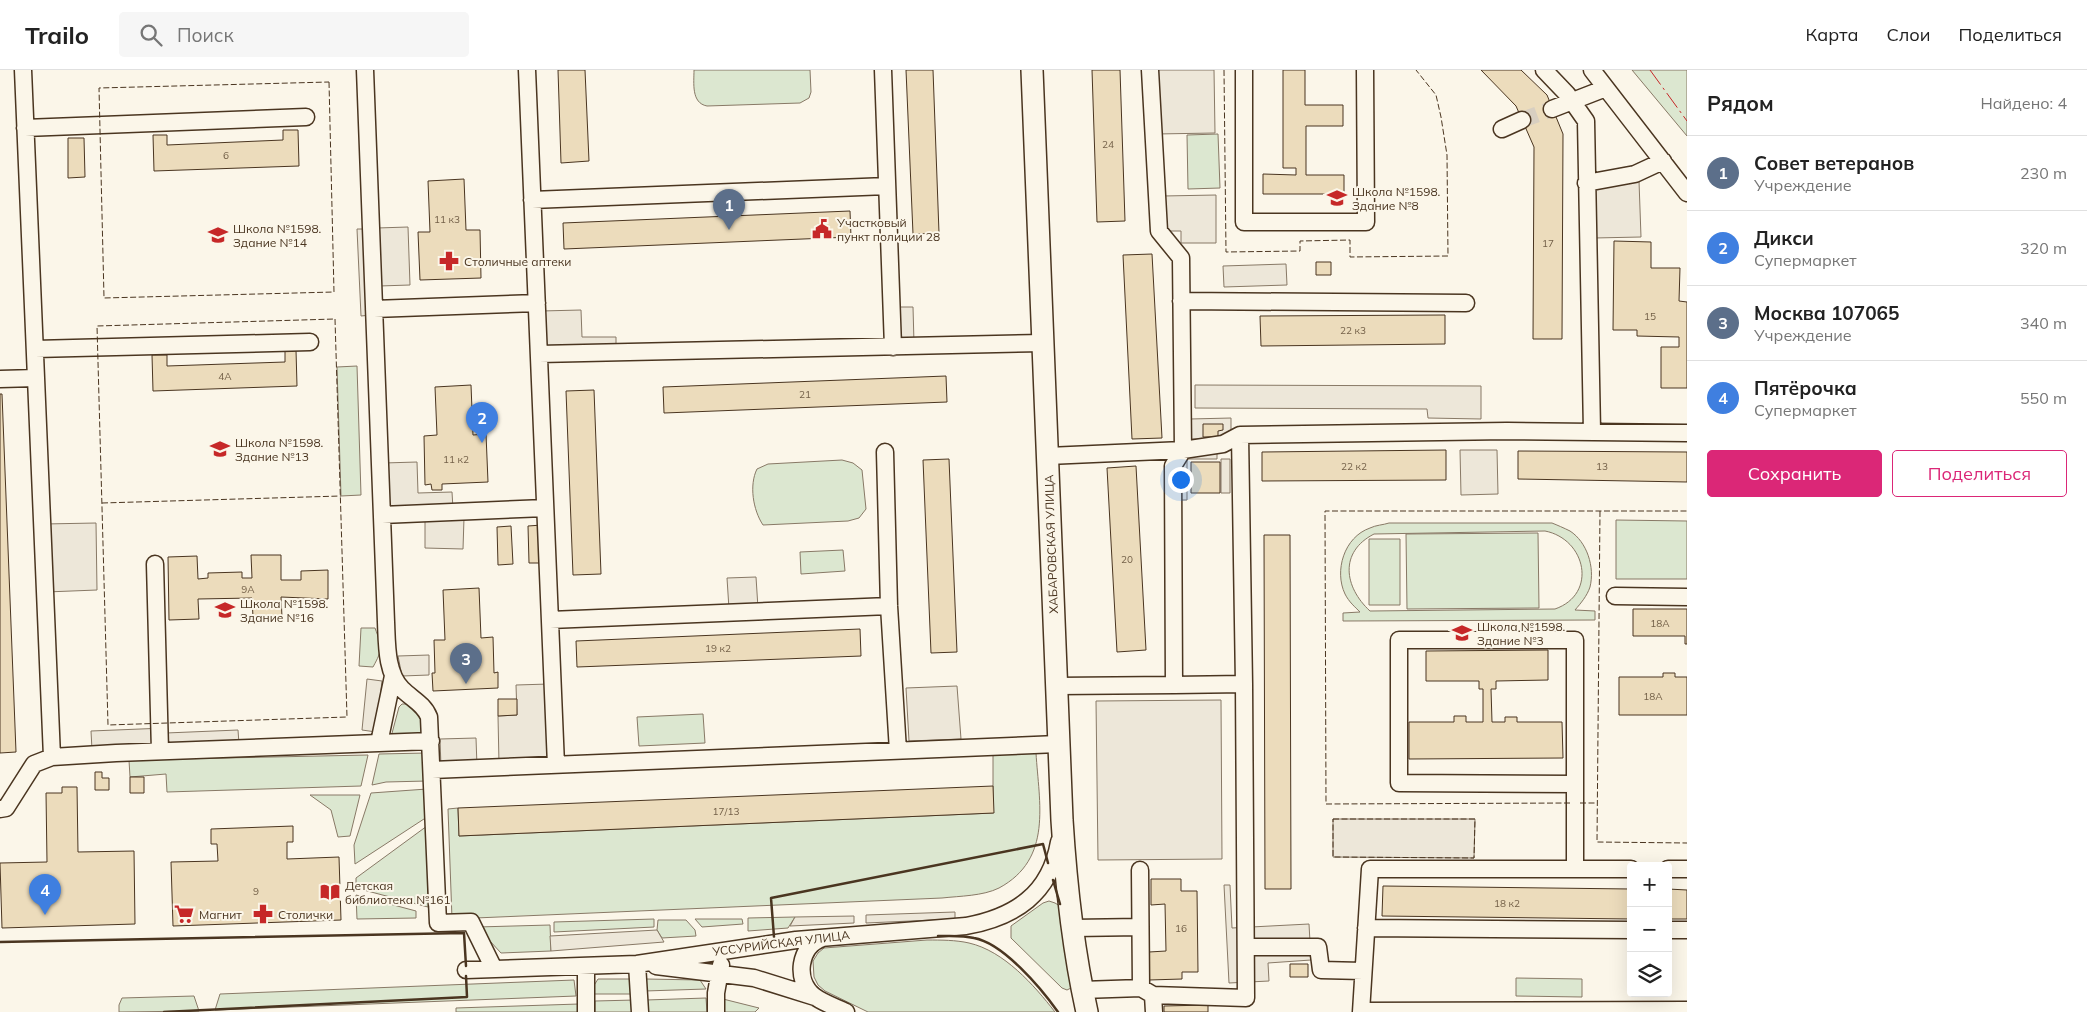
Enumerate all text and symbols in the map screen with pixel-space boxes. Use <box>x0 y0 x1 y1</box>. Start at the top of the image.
search box <box>119 12 469 57</box>
text: Trailo <box>25 20 89 50</box>
icon: search <box>137 21 165 49</box>
text: Поиск <box>177 23 234 47</box>
text: Карта <box>1806 23 1858 46</box>
text: Слои <box>1886 23 1931 46</box>
text: Поделиться <box>1959 23 2062 46</box>
text: Рядом <box>1707 90 1774 116</box>
text: Найдено: 4 <box>1981 93 2067 113</box>
house number: 24 <box>1102 138 1114 151</box>
house number: 6 <box>223 149 229 162</box>
text: Совет ветеранов <box>1754 151 1914 175</box>
text: 1 <box>1718 163 1728 183</box>
text: 230 m <box>2020 163 2067 183</box>
text: Учреждение <box>1754 175 1852 195</box>
place label: Школа №1598. Здание №8 <box>1352 184 1440 213</box>
school or university icon: Школа №1598. Здание №8 <box>1326 187 1348 209</box>
pin: 1 <box>713 189 745 230</box>
house number: 11 к3 <box>434 213 460 226</box>
place label: Участковый пункт полиции 28 <box>836 215 940 244</box>
public building icon: Участковый пункт полиции 28 <box>811 218 833 240</box>
place label: Школа №1598. Здание №14 <box>233 221 321 250</box>
school or university icon: Школа №1598. Здание №14 <box>207 224 229 246</box>
text: Дикси <box>1754 226 1814 250</box>
house number: 17 <box>1542 237 1554 250</box>
text: 2 <box>1718 238 1728 258</box>
text: 320 m <box>2020 238 2067 258</box>
pharmacy icon: Столичные аптеки <box>438 250 460 272</box>
text: Супермаркет <box>1754 250 1857 270</box>
place label: Столичные аптеки <box>464 254 571 269</box>
text: Москва 107065 <box>1754 301 1899 325</box>
house number: 15 <box>1644 310 1656 323</box>
text: 3 <box>1718 313 1728 333</box>
text: 340 m <box>2020 313 2067 333</box>
house number: 22 к3 <box>1340 324 1366 337</box>
text: Учреждение <box>1754 325 1852 345</box>
house number: 4А <box>218 370 232 383</box>
text: Пятёрочка <box>1754 376 1857 400</box>
house number: 21 <box>799 388 811 401</box>
text: 4 <box>1718 388 1728 408</box>
text: 550 m <box>2020 388 2067 408</box>
text: Супермаркет <box>1754 400 1857 420</box>
pin: 2 <box>466 402 498 443</box>
place label: Школа №1598. Здание №13 <box>235 435 323 464</box>
school or university icon: Школа №1598. Здание №13 <box>209 438 231 460</box>
button: Сохранить <box>1707 450 1882 497</box>
button: Поделиться <box>1892 450 2067 497</box>
house number: 11 к2 <box>443 453 469 466</box>
house number: 22 к2 <box>1341 460 1367 473</box>
house number: 13 <box>1596 460 1608 473</box>
your location <box>1168 467 1194 493</box>
street label: ХАБАРОВСКАЯ УЛИЦА <box>1041 474 1061 614</box>
house number: 20 <box>1121 553 1133 566</box>
house number: 9А <box>241 583 255 596</box>
place label: Школа №1598. Здание №16 <box>240 596 328 625</box>
school or university icon: Школа №1598. Здание №16 <box>214 599 236 621</box>
house number: 18А <box>1650 617 1670 630</box>
place label: Школа №1598. Здание №3 <box>1477 619 1565 648</box>
school or university icon: Школа №1598. Здание №3 <box>1451 622 1473 644</box>
house number: 19 к2 <box>705 642 731 655</box>
pin: 3 <box>450 643 482 684</box>
house number: 18А <box>1643 690 1663 703</box>
house number: 17/13 <box>713 805 739 818</box>
map controls <box>1627 862 1672 997</box>
button: + <box>1627 862 1672 907</box>
pin: 4 <box>29 874 61 915</box>
place label: Детская библиотека №161 <box>345 878 451 907</box>
library icon: Детская библиотека №161 <box>319 881 341 903</box>
house number: 9 <box>253 885 259 898</box>
house number: 18 к2 <box>1494 897 1520 910</box>
supermarket icon: Магнит <box>173 903 195 925</box>
pharmacy icon: Столички <box>252 903 274 925</box>
place label: Магнит <box>199 907 242 922</box>
place label: Столички <box>278 907 333 922</box>
button: − <box>1627 907 1672 952</box>
house number: 16 <box>1175 922 1187 935</box>
street label: УССУРИЙСКАЯ УЛИЦА <box>711 927 851 959</box>
button: layers <box>1627 952 1672 997</box>

